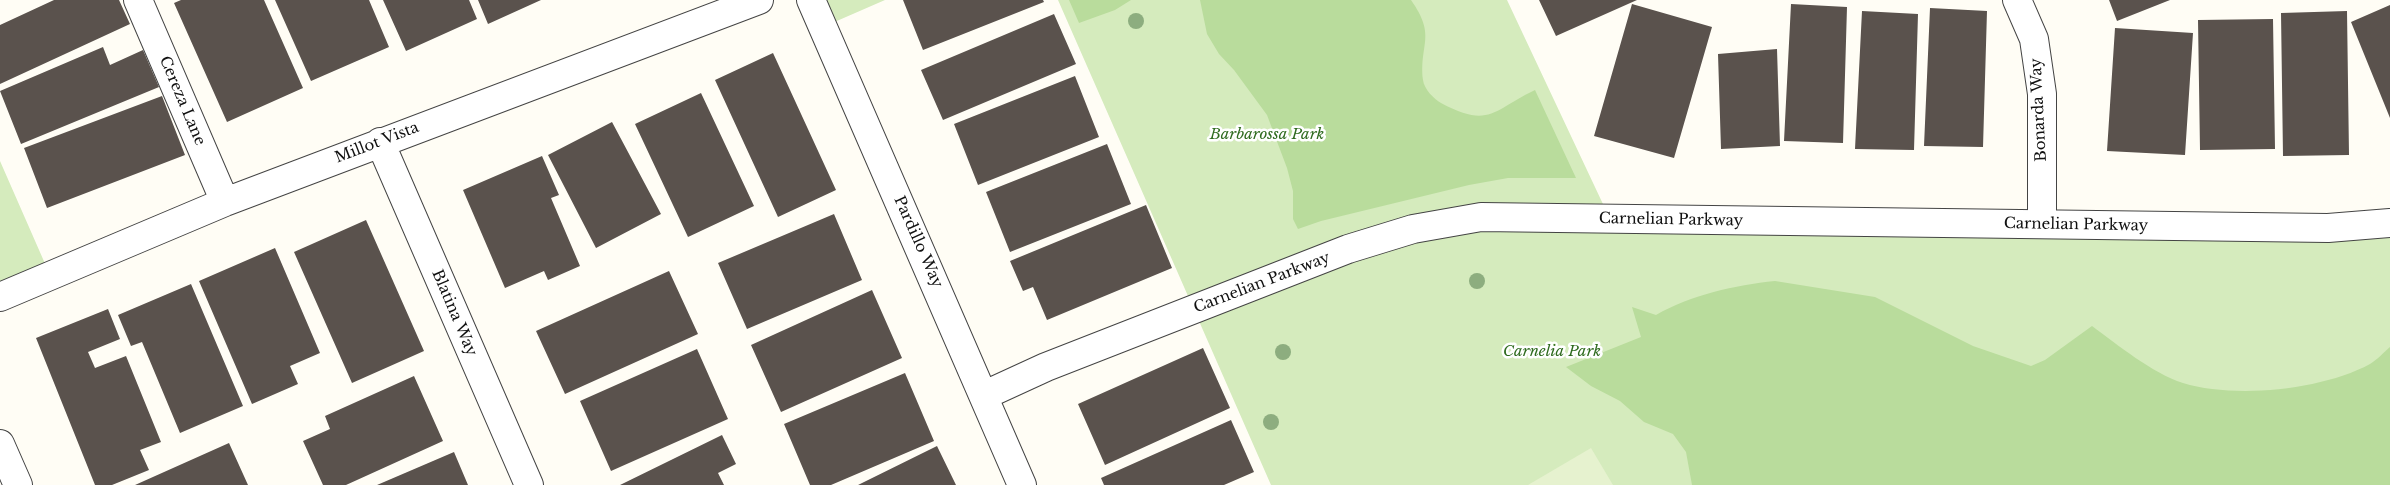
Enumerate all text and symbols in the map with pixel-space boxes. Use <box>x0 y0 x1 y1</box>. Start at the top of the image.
street label: Cereza Lane <box>155 54 209 148</box>
street label: Bonarda Way <box>2027 58 2051 162</box>
street label: Millot Vista <box>332 119 422 167</box>
park label: Barbarossa Park <box>1210 126 1324 144</box>
street label: Pardillo Way <box>890 193 946 291</box>
street label: Carnelian Parkway <box>1599 210 1743 230</box>
street label: Carnelian Parkway <box>2004 215 2148 235</box>
street label: Carnelian Parkway <box>1191 249 1333 317</box>
street label: Blatina Way <box>428 267 480 359</box>
park label: Carnelia Park <box>1503 343 1601 361</box>

